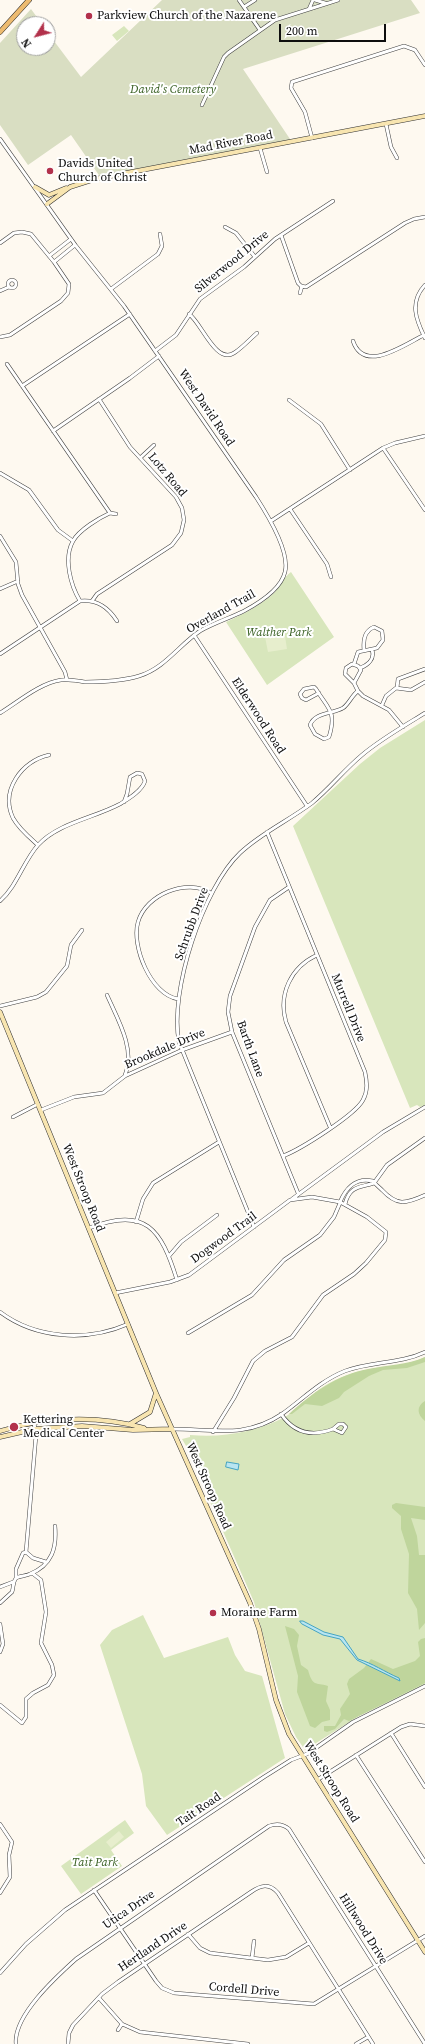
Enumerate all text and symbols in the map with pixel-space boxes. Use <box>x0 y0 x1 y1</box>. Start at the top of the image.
place label: Parkview Church of the Nazarene <box>97 9 276 23</box>
marker: Parkview Church of the Nazarene <box>84 11 94 21</box>
north arrow <box>16 16 56 56</box>
scale bar <box>281 16 388 42</box>
text: 200 m <box>286 23 318 39</box>
text: N <box>18 35 35 50</box>
park label: David's Cemetery <box>130 83 216 97</box>
street label: Mad River Road <box>188 128 274 158</box>
place label: Davids United Church of Christ <box>58 157 147 185</box>
marker: Davids United Church of Christ <box>45 166 55 176</box>
street label: Silverwood Drive <box>192 228 272 296</box>
street label: West David Road <box>175 367 237 449</box>
street label: Lotz Road <box>144 450 190 500</box>
street label: Overland Trail <box>184 587 258 637</box>
park label: Walther Park <box>246 626 312 640</box>
street label: Elderwood Road <box>228 675 288 757</box>
street label: Schrubb Drive <box>172 886 212 962</box>
street label: Murrell Drive <box>328 972 368 1044</box>
street label: Barth Lane <box>233 1019 267 1079</box>
street label: Brookdale Drive <box>123 1026 207 1072</box>
street label: West Stroop Road <box>59 1142 107 1234</box>
street label: Dogwood Trail <box>188 1209 260 1267</box>
place label: Kettering Medical Center <box>23 1413 104 1441</box>
marker: Kettering Medical Center <box>8 1421 20 1433</box>
street label: West Stroop Road <box>182 1440 234 1532</box>
place label: Moraine Farm <box>221 1606 297 1620</box>
marker: Moraine Farm <box>208 1608 218 1618</box>
street label: West Stroop Road <box>300 1738 362 1826</box>
street label: Tait Road <box>174 1790 224 1830</box>
park label: Tait Park <box>72 1856 118 1870</box>
street label: Utica Drive <box>100 1887 158 1933</box>
street label: Hillwood Drive <box>336 1891 390 1967</box>
street label: Hertland Drive <box>116 1919 190 1975</box>
street label: Cordell Drive <box>208 1980 280 2000</box>

